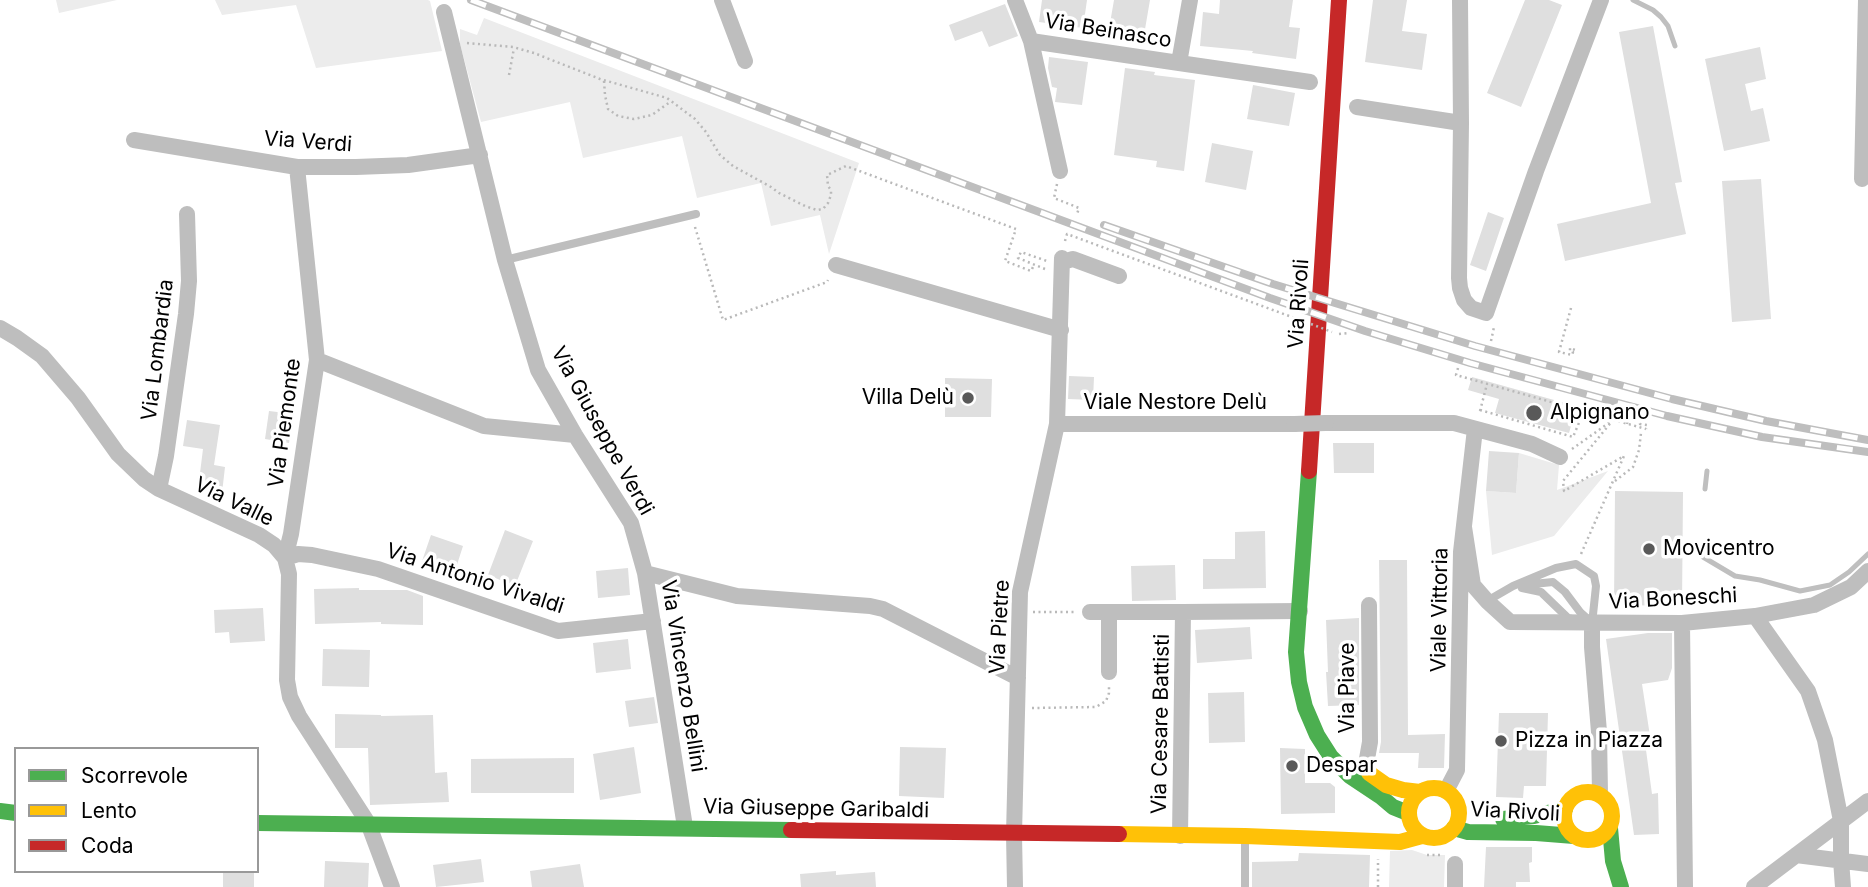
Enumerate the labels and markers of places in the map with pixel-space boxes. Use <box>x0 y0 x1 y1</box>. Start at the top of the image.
place label: Villa Delù <box>862 385 954 411</box>
marker: Villa Delù <box>960 390 976 406</box>
place label: Alpignano <box>1550 400 1650 426</box>
marker: Alpignano <box>1524 403 1544 423</box>
place label: Movicentro <box>1663 536 1775 562</box>
marker: Movicentro <box>1641 541 1657 557</box>
place label: Pizza in Piazza <box>1515 728 1663 754</box>
marker: Pizza in Piazza <box>1493 733 1509 749</box>
place label: Despar <box>1306 753 1377 779</box>
marker: Despar <box>1284 758 1300 774</box>

